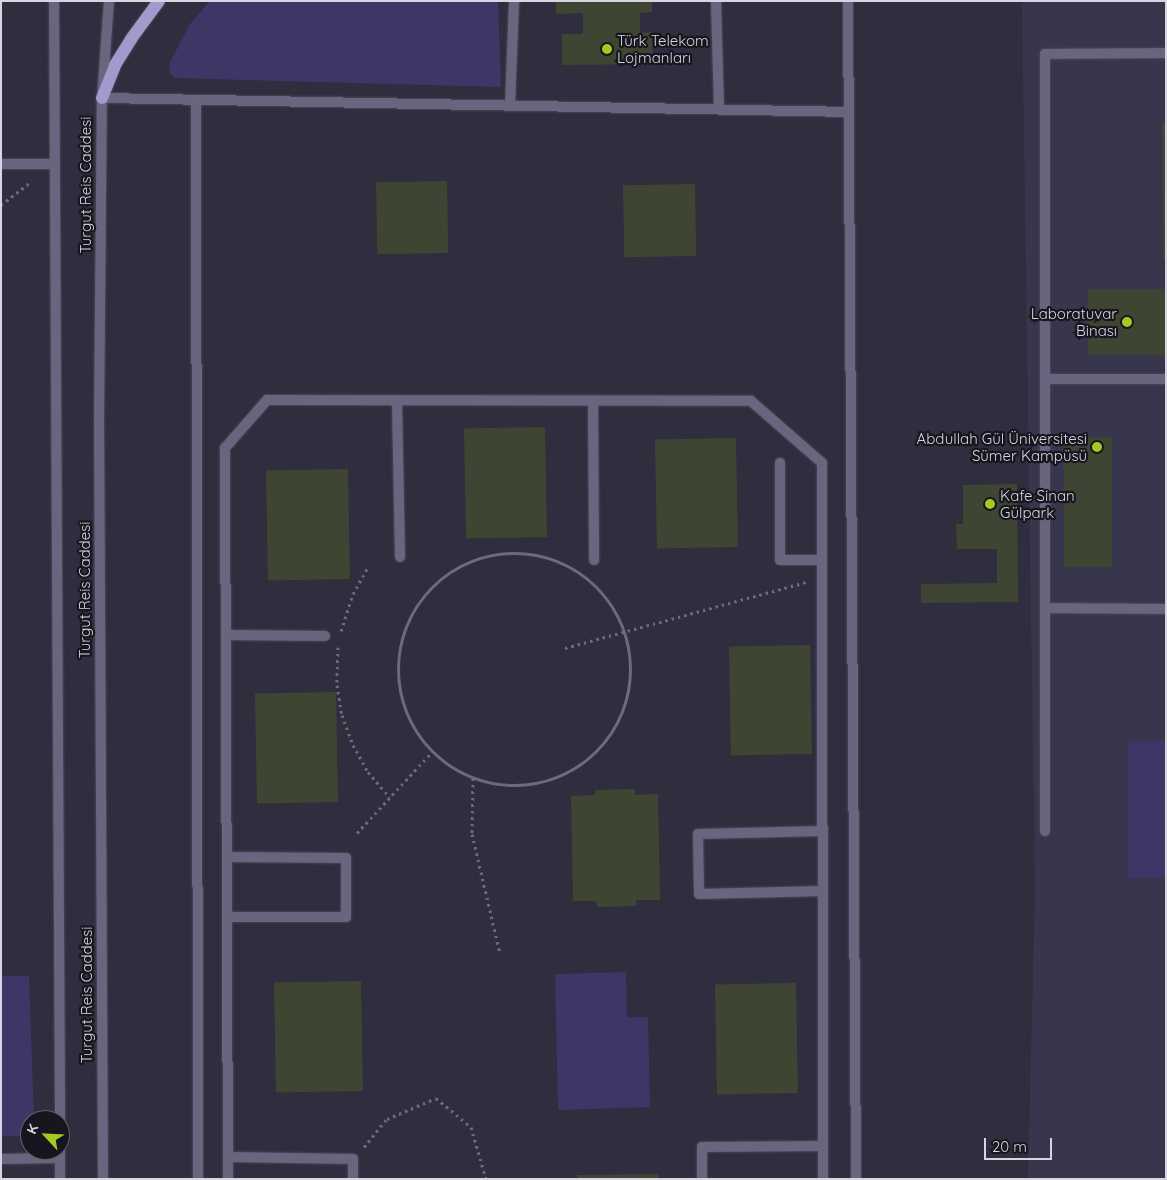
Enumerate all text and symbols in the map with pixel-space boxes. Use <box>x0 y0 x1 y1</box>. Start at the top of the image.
place label: Türk Telekom Lojmanları <box>617 31 709 66</box>
marker: Türk Telekom Lojmanları <box>601 43 613 55</box>
street label: Turgut Reis Caddesi <box>77 117 95 253</box>
place label: Laboratuvar Binası <box>1031 304 1117 339</box>
marker: Laboratuvar Binası <box>1121 316 1133 328</box>
place label: Abdullah Gül Üniversitesi Sümer Kampüsü <box>917 429 1087 464</box>
marker: Abdullah Gül Üniversitesi Sümer Kampüsü <box>1091 441 1103 453</box>
place label: Kafe Sinan Gülpark <box>1000 486 1075 521</box>
marker: Kafe Sinan Gülpark <box>984 498 996 510</box>
street label: Turgut Reis Caddesi <box>76 522 94 658</box>
street label: Turgut Reis Caddesi <box>78 927 96 1063</box>
north arrow <box>20 1110 70 1160</box>
text: K <box>22 1121 42 1137</box>
scale bar <box>987 1128 1054 1160</box>
text: 20 m <box>992 1137 1027 1156</box>

